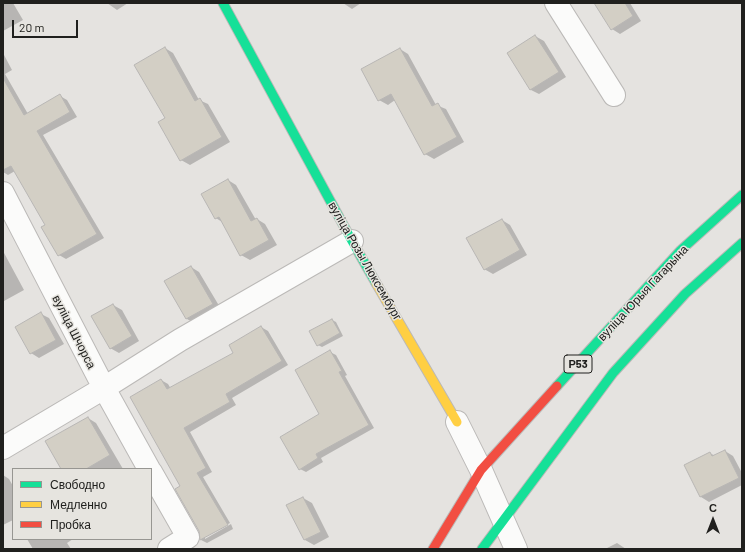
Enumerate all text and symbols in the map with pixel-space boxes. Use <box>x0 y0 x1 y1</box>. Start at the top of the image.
scale bar <box>14 12 80 38</box>
text: 20 m <box>19 20 45 34</box>
street label: вуліца Розы Люксембург <box>325 199 405 323</box>
street label: вуліца Юрыя Гагарына <box>595 242 691 344</box>
street label: вуліца Шчорса <box>49 293 99 371</box>
road number: Р53 <box>564 355 592 373</box>
legend <box>12 468 152 540</box>
text: Свободно <box>50 477 105 491</box>
text: Медленно <box>50 497 107 511</box>
north arrow <box>693 500 733 540</box>
text: С <box>709 501 717 514</box>
text: Пробка <box>50 517 91 531</box>

